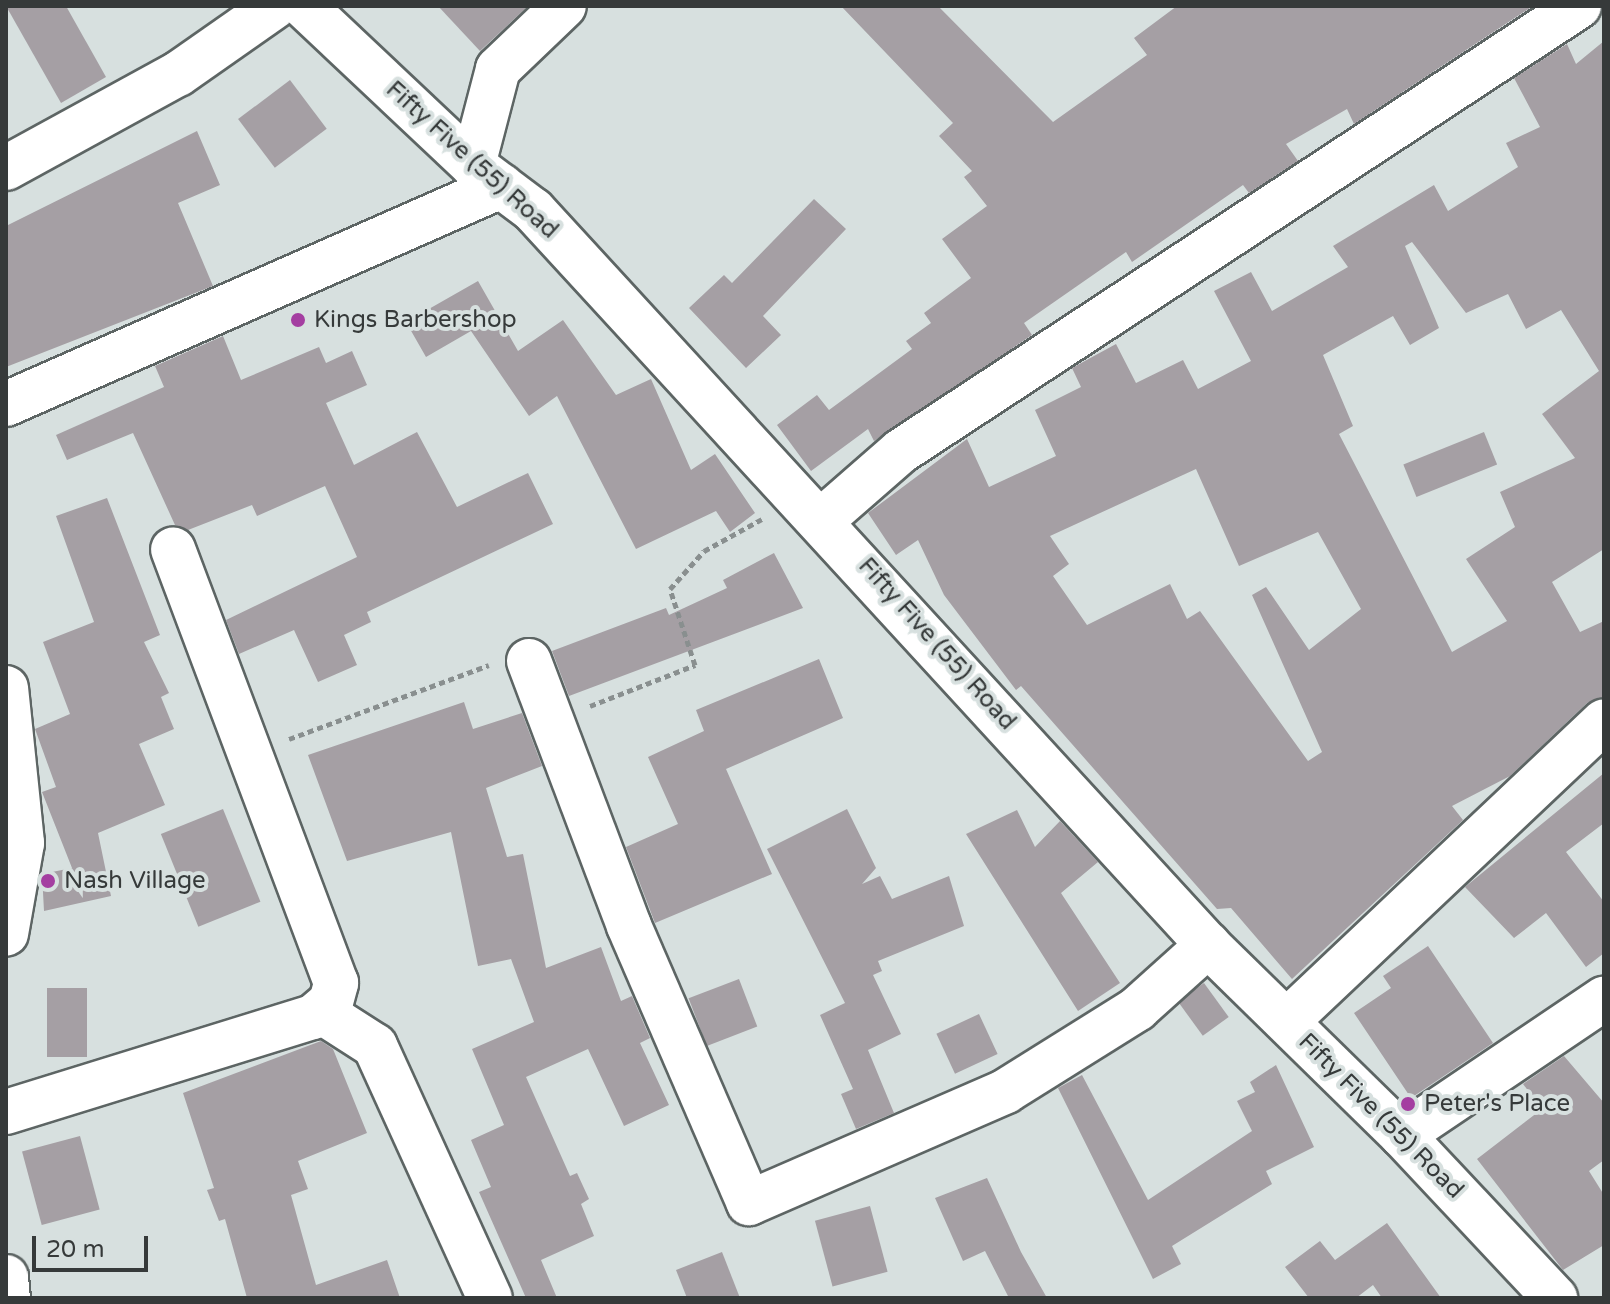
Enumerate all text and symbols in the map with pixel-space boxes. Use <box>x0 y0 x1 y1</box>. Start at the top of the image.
street label: Fifty Five (55) Road <box>380 75 564 245</box>
place label: Kings Barbershop <box>314 306 517 334</box>
marker: Kings Barbershop <box>289 311 307 329</box>
street label: Fifty Five (55) Road <box>852 552 1022 736</box>
place label: Nash Village <box>64 867 206 895</box>
marker: Nash Village <box>39 872 57 890</box>
street label: Fifty Five (55) Road <box>1292 1027 1470 1205</box>
place label: Peter's Place <box>1424 1090 1570 1118</box>
marker: Peter's Place <box>1399 1095 1417 1113</box>
scale bar <box>36 1220 152 1270</box>
text: 20 m <box>46 1235 104 1264</box>

